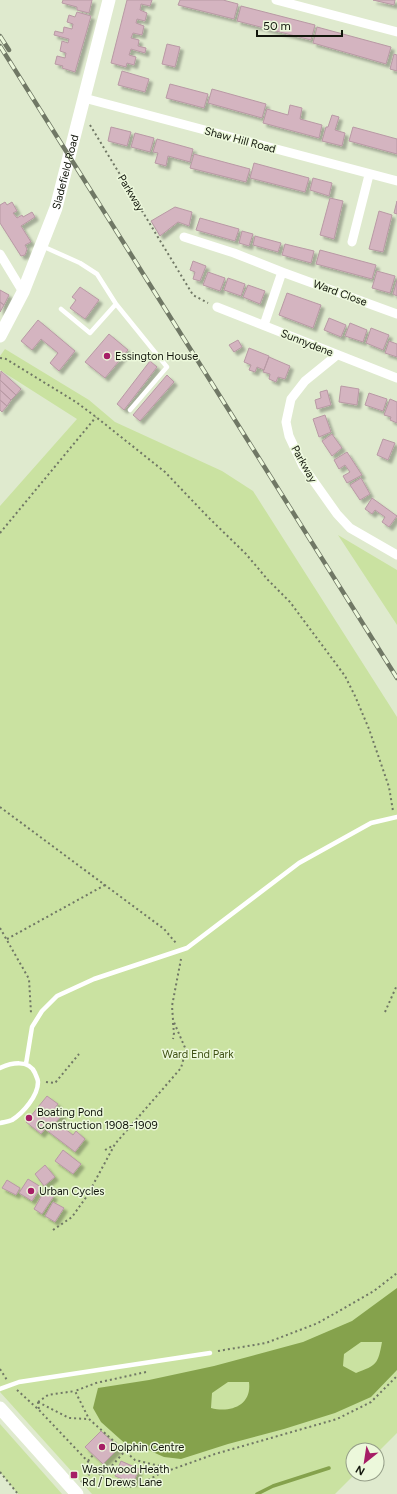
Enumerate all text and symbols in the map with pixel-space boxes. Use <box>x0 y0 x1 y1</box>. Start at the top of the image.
scale bar <box>257 12 342 38</box>
text: 50 m <box>263 19 291 33</box>
street label: Shaw Hill Road <box>203 124 277 156</box>
street label: Sladefield Road <box>49 133 81 211</box>
street label: Parkway <box>115 172 147 214</box>
street label: Ward Close <box>311 277 369 309</box>
street label: Sunnydene <box>279 327 335 359</box>
place label: Essington House <box>115 350 198 363</box>
marker: Essington House <box>102 351 112 361</box>
street label: Parkway <box>288 443 320 485</box>
park label: Ward End Park <box>162 1048 234 1061</box>
place label: Boating Pond Construction 1908-1909 <box>37 1106 158 1132</box>
marker: Boating Pond Construction 1908-1909 <box>24 1113 34 1123</box>
place label: Urban Cycles <box>39 1185 105 1198</box>
marker: Urban Cycles <box>26 1186 36 1196</box>
place label: Dolphin Centre <box>110 1441 184 1454</box>
marker: Dolphin Centre <box>97 1442 107 1452</box>
north arrow <box>345 1442 385 1482</box>
text: N <box>353 1462 367 1478</box>
place label: Washwood Heath Rd / Drews Lane <box>82 1463 170 1489</box>
marker: Washwood Heath Rd / Drews Lane <box>69 1470 79 1480</box>

